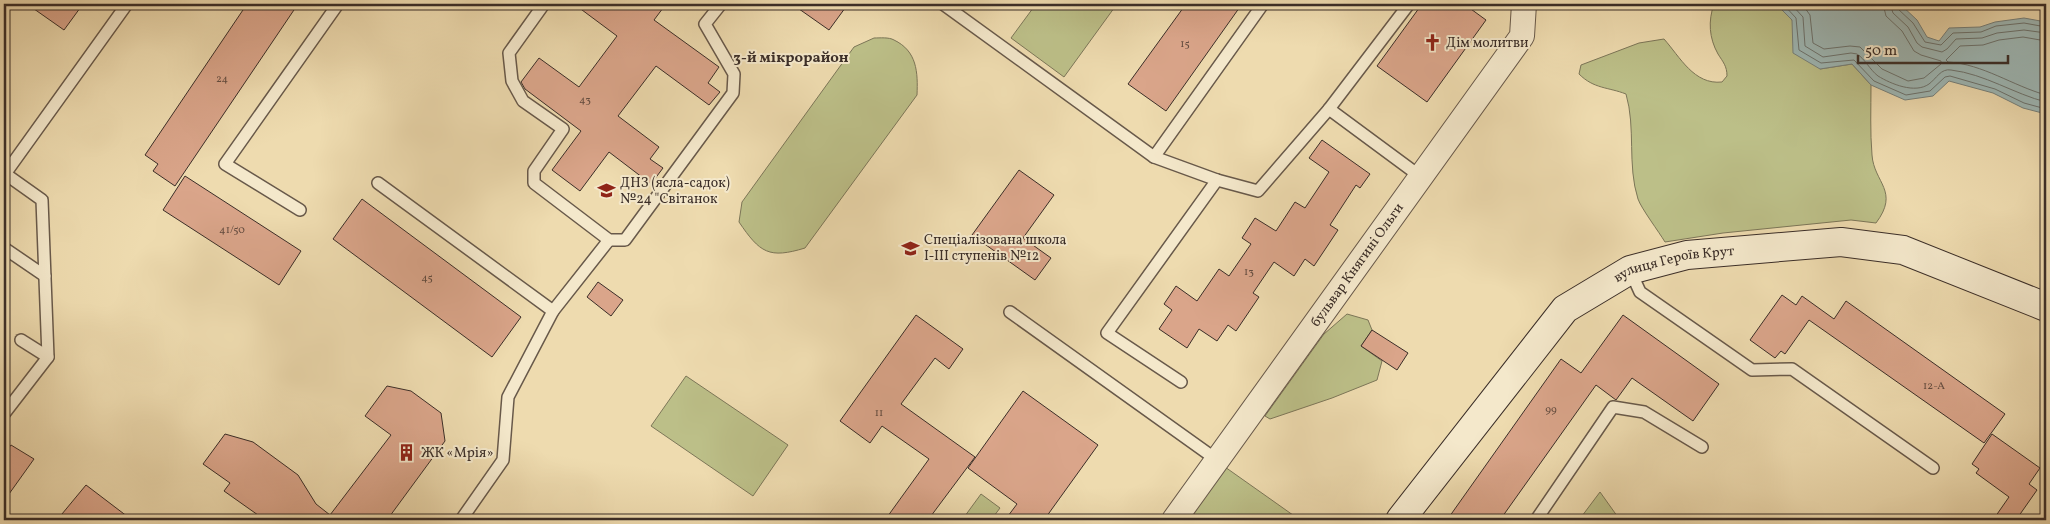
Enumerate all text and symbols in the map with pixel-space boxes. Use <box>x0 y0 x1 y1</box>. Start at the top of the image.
scale bar <box>1858 32 2008 64</box>
church icon: Дім молитви <box>1422 33 1442 53</box>
place label: Дім молитви <box>1446 34 1529 53</box>
house number: 15 <box>1180 37 1190 52</box>
text: 50 m <box>1865 41 1897 62</box>
district label: 3-й мікрорайон <box>733 48 849 69</box>
house number: 24 <box>216 72 228 87</box>
house number: 43 <box>579 93 591 108</box>
place label: ДНЗ (ясла-садок) №24 "Світанок <box>620 174 730 209</box>
school or university icon: ДНЗ (ясла-садок) №24 "Світанок <box>596 181 616 201</box>
street label: бульвар Княгині Ольги <box>1306 199 1409 331</box>
house number: 41/50 <box>219 223 245 238</box>
place label: Спеціалізована школа І-ІІІ ступенів №12 <box>924 231 1067 266</box>
school or university icon: Спеціалізована школа І-ІІІ ступенів №12 <box>900 238 920 258</box>
street label: вулиця Героїв Крут <box>1610 242 1735 287</box>
house number: 13 <box>1244 265 1254 280</box>
house number: 45 <box>421 271 433 286</box>
house number: 12-А <box>1923 379 1945 394</box>
house number: 99 <box>1545 403 1557 418</box>
house number: 11 <box>875 406 883 421</box>
building icon: ЖК «Мрія» <box>397 443 417 463</box>
place label: ЖК «Мрія» <box>421 444 494 463</box>

